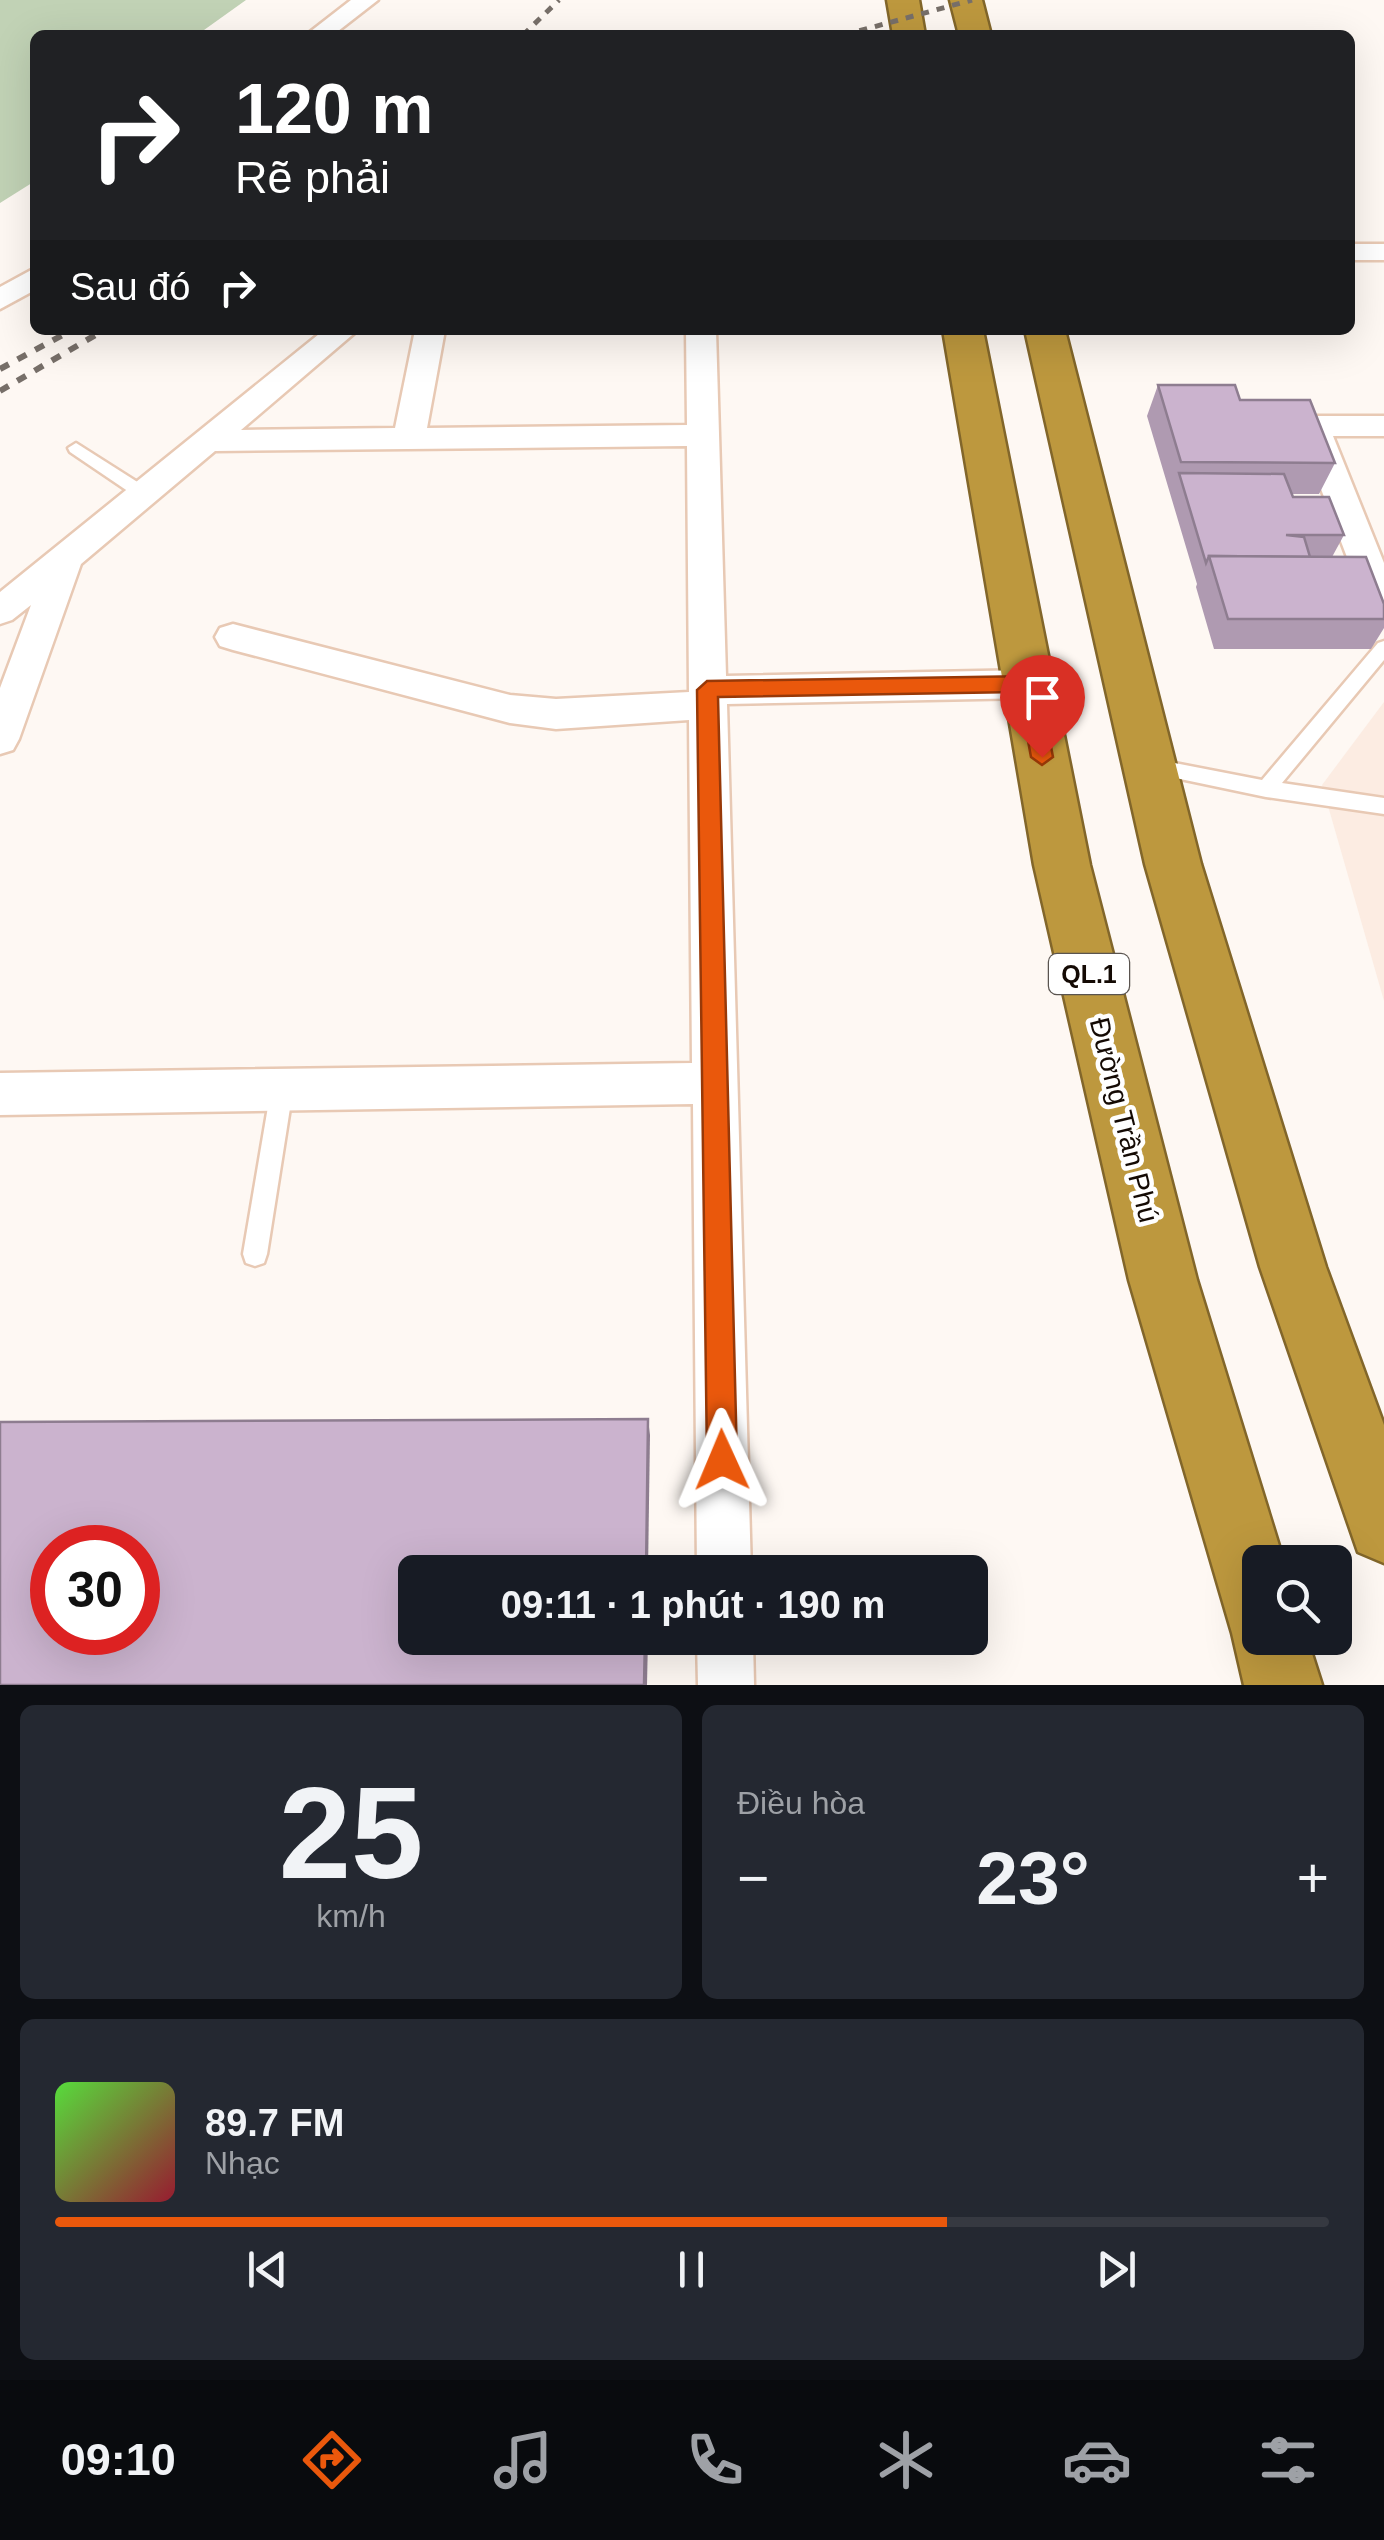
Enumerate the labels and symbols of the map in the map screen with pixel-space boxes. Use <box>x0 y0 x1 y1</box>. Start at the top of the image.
pin <box>1000 655 1085 758</box>
road number: QL.1 <box>1049 954 1129 994</box>
street label: Đường Trần Phú <box>1084 1014 1164 1226</box>
position arrow <box>670 1408 774 1512</box>
speed limit sign: 30 <box>30 1525 160 1655</box>

